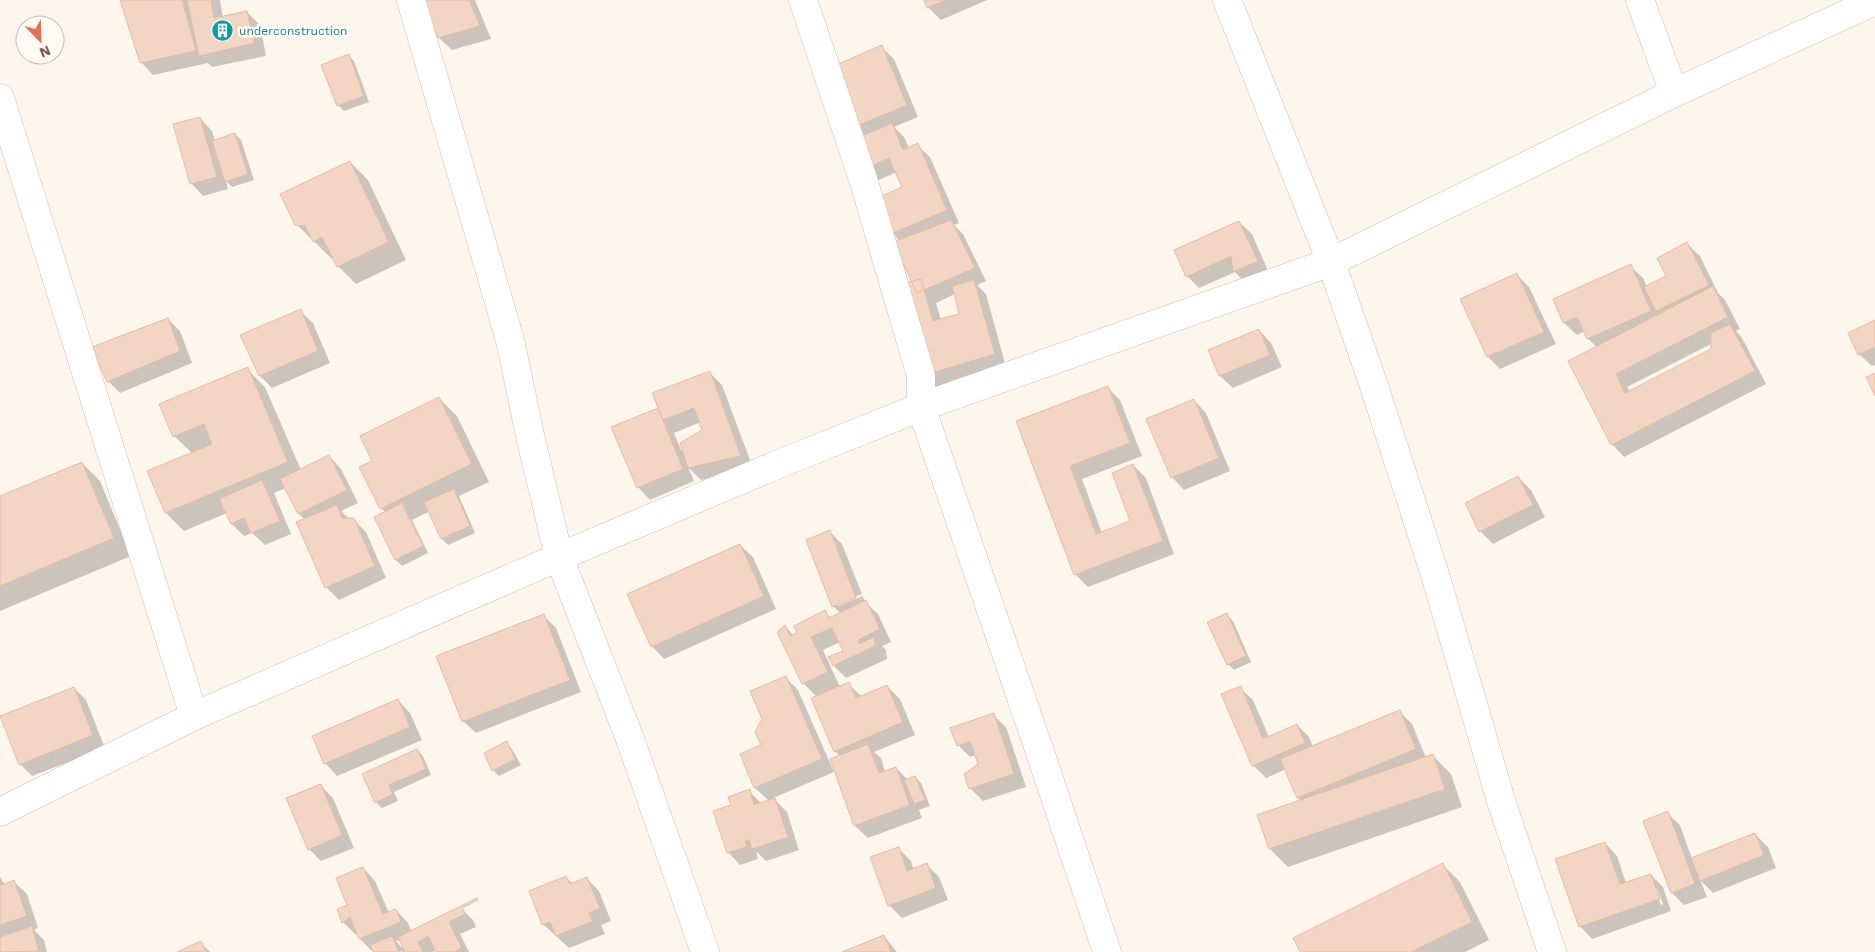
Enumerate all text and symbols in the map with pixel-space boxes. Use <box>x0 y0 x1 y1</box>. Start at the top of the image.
north arrow <box>15 15 65 65</box>
building icon: underconstruction <box>211 19 235 43</box>
place label: underconstruction <box>239 24 348 38</box>
text: N <box>37 43 53 61</box>

